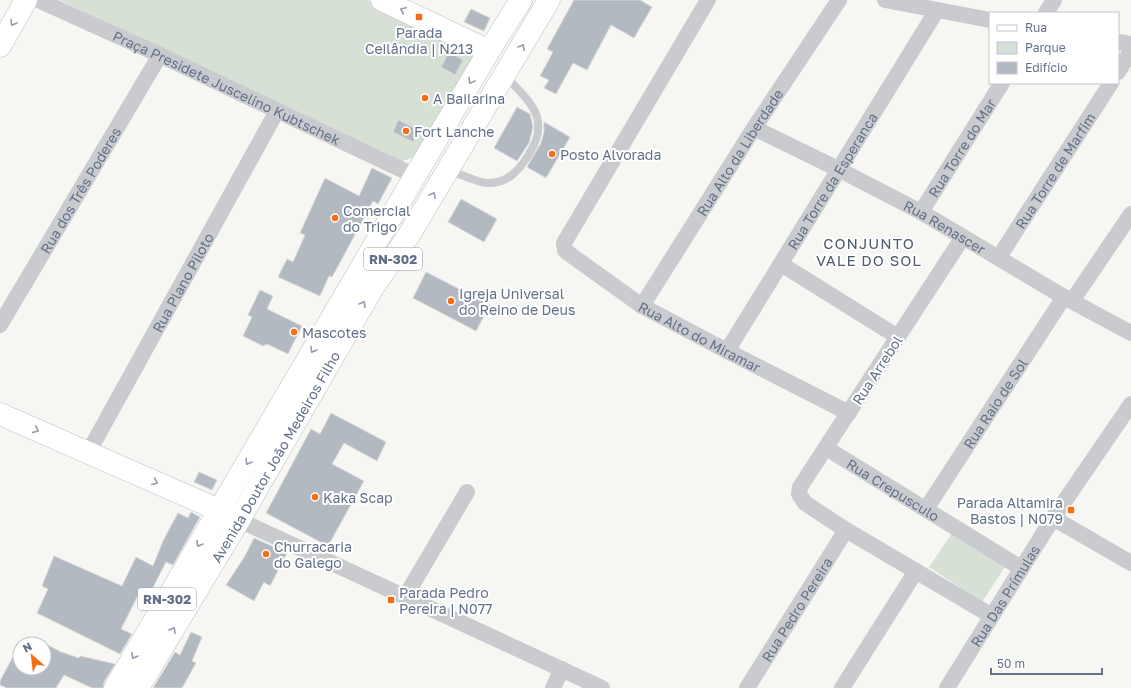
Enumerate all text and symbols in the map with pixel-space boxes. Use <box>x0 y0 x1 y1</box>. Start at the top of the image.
one-way arrow <box>400 7 408 15</box>
marker: Parada Ceilândia | N213 <box>414 12 424 22</box>
legend <box>989 12 1119 84</box>
one-way arrow <box>11 19 18 26</box>
text: Rua <box>1025 20 1047 35</box>
place label: Parada Ceilândia | N213 <box>365 24 473 57</box>
street label: Praça Presidete Juscelino Kubtschek <box>110 26 343 148</box>
text: Parque <box>1025 40 1066 55</box>
one-way arrow <box>517 44 524 51</box>
text: Edifício <box>1025 60 1067 75</box>
one-way arrow <box>469 77 476 84</box>
street label: Rua Alto da Liberdade <box>693 86 786 219</box>
place label: A Bailarina <box>433 90 505 107</box>
marker: A Bailarina <box>420 93 430 103</box>
street label: Rua Torre do Mar <box>924 95 999 200</box>
street label: Rua Torre da Esperanca <box>783 109 880 252</box>
street label: Rua Torre de Marfim <box>1011 109 1098 232</box>
place label: Fort Lanche <box>414 123 494 140</box>
street label: Rua dos Três Poderes <box>36 124 124 256</box>
marker: Fort Lanche <box>401 126 411 136</box>
place label: Posto Alvorada <box>560 146 661 163</box>
marker: Posto Alvorada <box>547 149 557 159</box>
one-way arrow <box>428 192 435 199</box>
street label: Rua Renascer <box>901 196 989 257</box>
place label: Comercial do Trigo <box>343 202 411 235</box>
marker: Comercial do Trigo <box>330 213 340 223</box>
street label: Rua Plano Piloto <box>148 230 217 335</box>
district label: CONJUNTO VALE DO SOL <box>816 234 922 269</box>
road number: RN-302 <box>364 248 422 270</box>
place label: Igreja Universal do Reino de Deus <box>459 285 575 318</box>
marker: Igreja Universal do Reino de Deus <box>446 296 456 306</box>
street label: Rua Alto do Miramar <box>636 297 764 375</box>
one-way arrow <box>359 301 366 308</box>
place label: Mascotes <box>302 324 367 341</box>
marker: Mascotes <box>289 327 299 337</box>
street label: Rua Arrebol <box>848 332 906 408</box>
one-way arrow <box>311 346 318 353</box>
street label: Avenida Doutor João Medeiros Filho <box>207 348 343 565</box>
street label: Rua Raio de Sol <box>959 355 1030 452</box>
one-way arrow <box>31 425 39 433</box>
street label: Rua Crepusculo <box>844 455 943 524</box>
one-way arrow <box>245 458 252 465</box>
one-way arrow <box>150 477 158 485</box>
place label: Kaka Scap <box>323 489 393 506</box>
marker: Kaka Scap <box>310 492 320 502</box>
place label: Parada Altamira Bastos | N079 <box>957 494 1063 527</box>
marker: Parada Altamira Bastos | N079 <box>1066 505 1076 515</box>
place label: Churracaria do Galego <box>274 538 352 571</box>
one-way arrow <box>197 540 204 547</box>
street label: Rua Das Prímulas <box>967 541 1043 650</box>
marker: Churracaria do Galego <box>261 549 271 559</box>
street label: Rua Pedro Pereira <box>757 554 835 664</box>
place label: Parada Pedro Pereira | N077 <box>399 584 493 617</box>
road number: RN-302 <box>138 588 196 610</box>
marker: Parada Pedro Pereira | N077 <box>386 595 396 605</box>
one-way arrow <box>168 627 175 634</box>
north arrow <box>12 636 52 676</box>
text: N <box>20 639 34 654</box>
scale bar <box>991 650 1102 676</box>
one-way arrow <box>131 652 138 659</box>
text: 50 m <box>997 656 1025 671</box>

